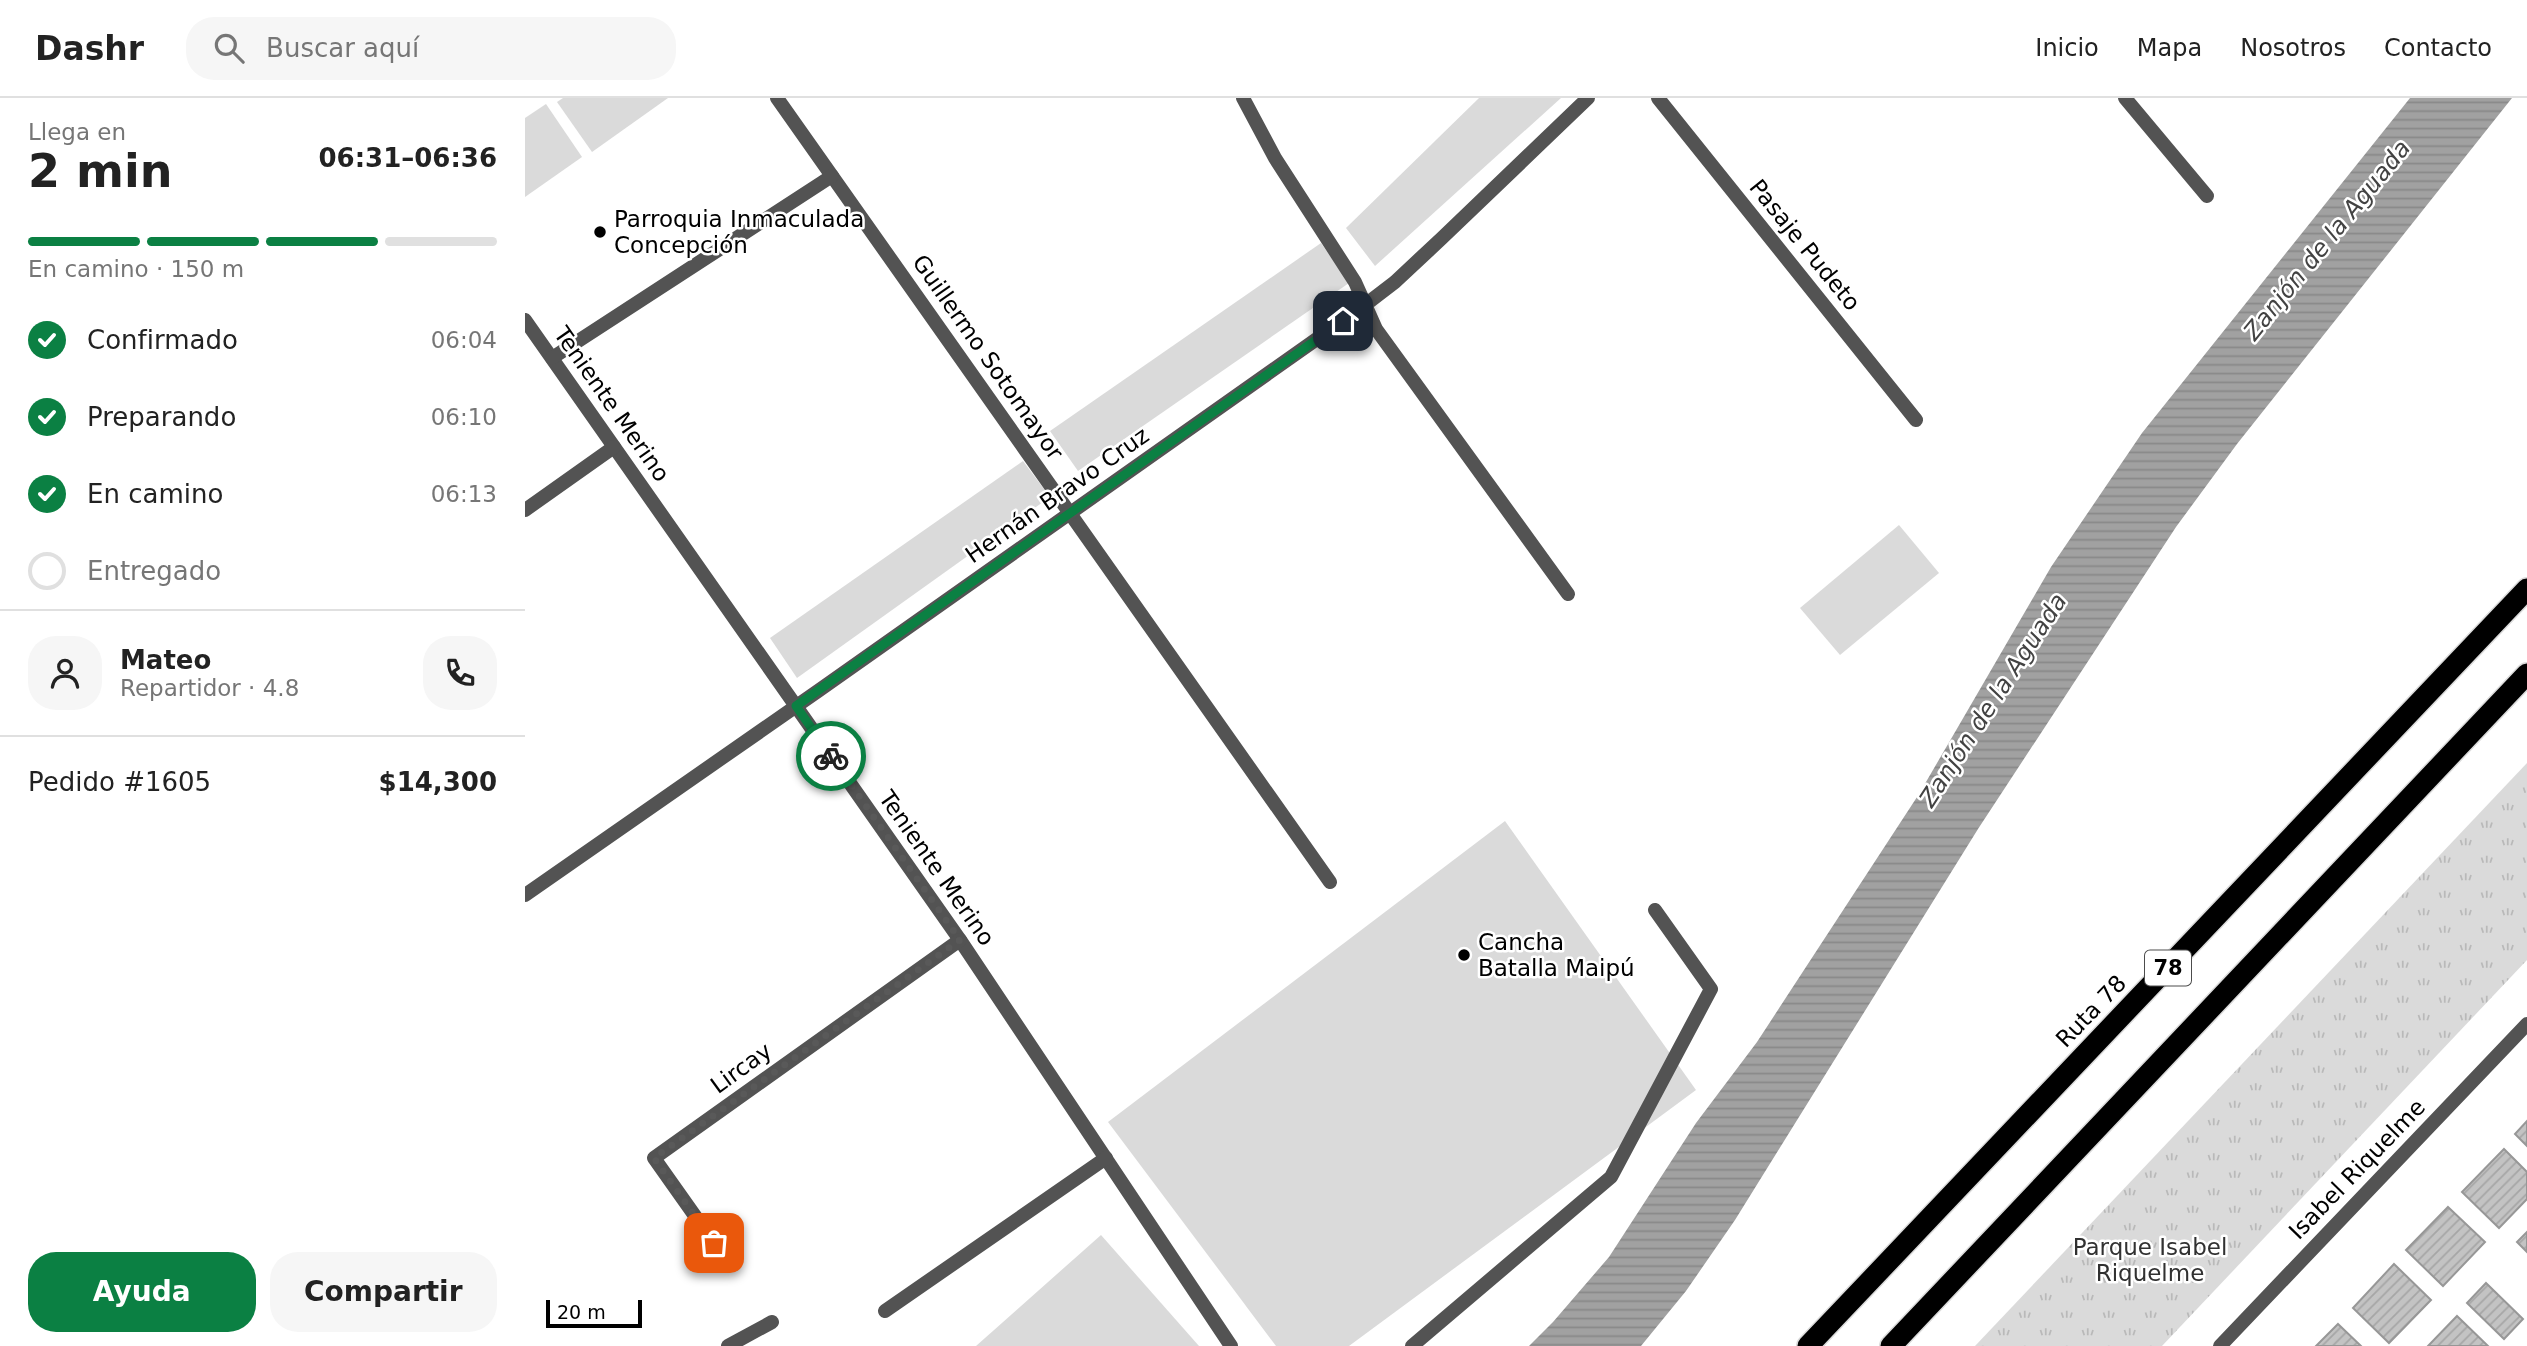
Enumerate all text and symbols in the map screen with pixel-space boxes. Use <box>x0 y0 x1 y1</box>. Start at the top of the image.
search box <box>186 17 676 80</box>
text: Dashr <box>35 29 144 68</box>
icon: search <box>210 29 248 67</box>
text: Buscar aquí <box>266 33 419 63</box>
text: Inicio <box>2035 34 2099 62</box>
text: Mapa <box>2137 34 2202 62</box>
text: Nosotros <box>2240 34 2346 62</box>
text: Contacto <box>2384 34 2492 62</box>
text: Llega en <box>28 119 126 145</box>
water label: Zanjón de la Aguada <box>2237 135 2416 346</box>
text: 06:31–06:36 <box>318 143 497 173</box>
text: 2 min <box>28 144 172 198</box>
street label: Pasaje Pudeto <box>1744 174 1866 316</box>
place label: Parroquia Inmaculada Concepción <box>614 206 864 258</box>
marker: Parroquia Inmaculada Concepción <box>592 224 608 240</box>
street label: Guillermo Sotomayor <box>907 250 1069 465</box>
text: En camino · 150 m <box>28 256 244 282</box>
pin <box>1313 291 1373 351</box>
icon: home <box>1324 302 1362 340</box>
icon: check <box>28 321 66 359</box>
street label: Teniente Merino <box>548 321 675 486</box>
text: Confirmado <box>87 325 238 355</box>
text: 06:04 <box>431 327 497 353</box>
icon: check <box>28 398 66 436</box>
text: Preparando <box>87 402 236 432</box>
text: 06:10 <box>431 404 497 430</box>
street label: Hernán Bravo Cruz <box>960 422 1154 568</box>
icon: check <box>28 475 66 513</box>
text: En camino <box>87 479 223 509</box>
text: 06:13 <box>431 481 497 507</box>
text: Entregado <box>87 556 221 586</box>
water label: Zanjón de la Aguada <box>1913 588 2072 813</box>
button: person <box>28 636 102 710</box>
button: phone <box>423 636 497 710</box>
text: Mateo <box>120 645 211 675</box>
text: Repartidor · 4.8 <box>120 675 299 701</box>
courier <box>796 721 866 791</box>
icon: bike <box>812 737 850 775</box>
text: Pedido #1605 <box>28 767 211 797</box>
text: $14,300 <box>379 767 497 797</box>
street label: Teniente Merino <box>873 785 1000 950</box>
place label: Cancha Batalla Maipú <box>1478 929 1635 981</box>
marker: Cancha Batalla Maipú <box>1456 947 1472 963</box>
road number: 78 <box>2145 950 2191 986</box>
street label: Ruta 78 <box>2051 970 2131 1052</box>
street label: Lircay <box>706 1037 776 1099</box>
street label: Isabel Riquelme <box>2284 1094 2430 1244</box>
pin <box>684 1213 744 1273</box>
icon: bag <box>695 1224 733 1262</box>
park label: Parque Isabel Riquelme <box>2073 1234 2227 1286</box>
button: Ayuda <box>28 1252 256 1332</box>
button: Compartir <box>270 1252 497 1332</box>
scale bar <box>546 1297 642 1329</box>
text: 20 m <box>557 1301 606 1323</box>

